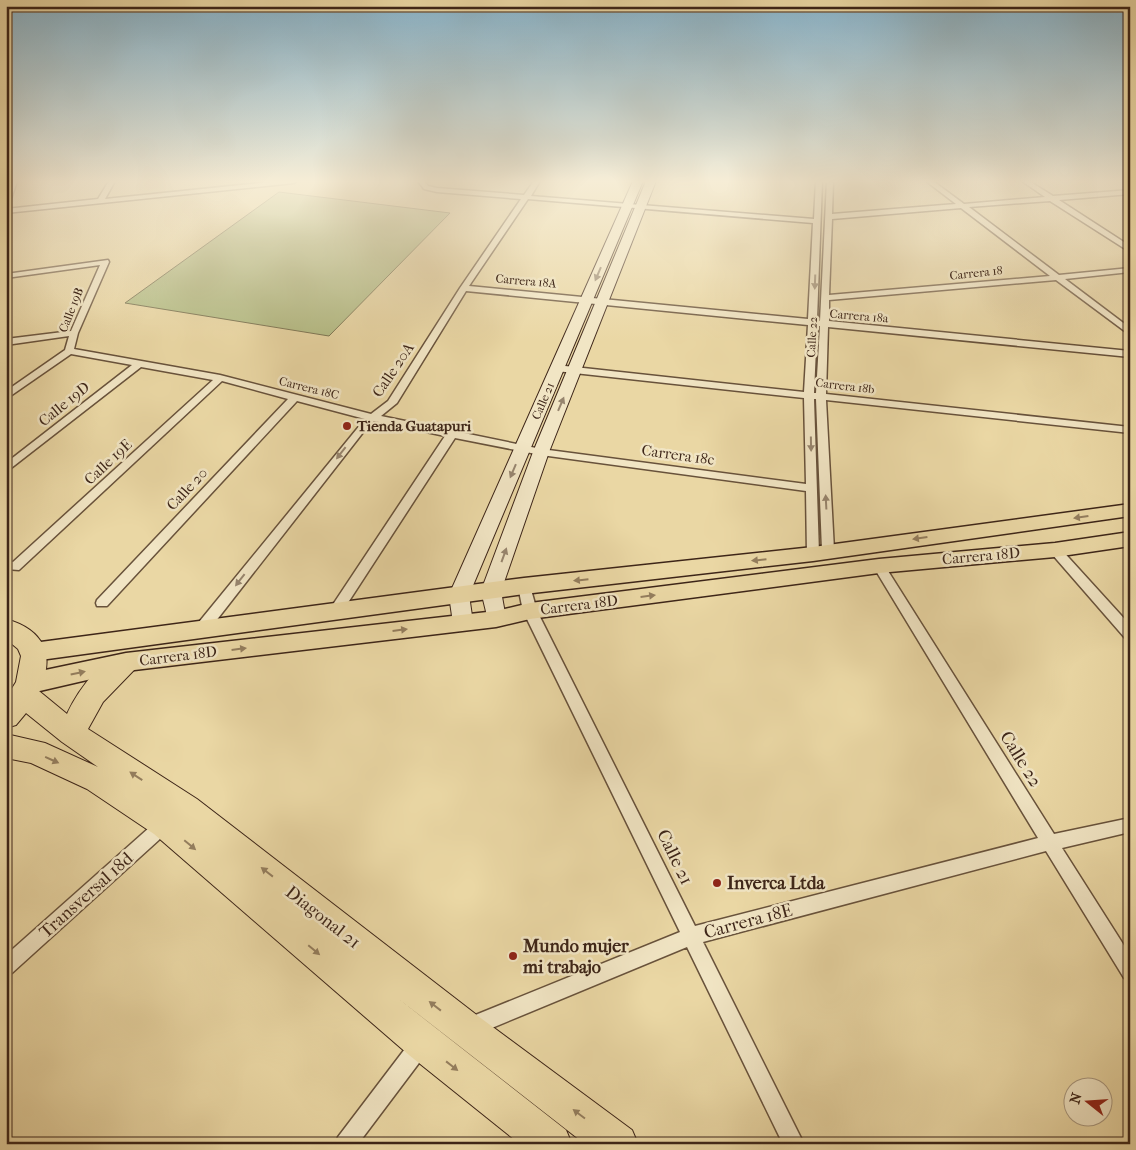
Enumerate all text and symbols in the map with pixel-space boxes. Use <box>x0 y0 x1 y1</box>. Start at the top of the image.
street label: Carrera 18 <box>949 263 1003 283</box>
one-way arrow <box>593 267 601 281</box>
street label: Carrera 18A <box>495 271 557 291</box>
one-way arrow <box>810 274 818 290</box>
street label: Calle 19B <box>56 285 86 334</box>
street label: Carrera 18a <box>829 306 889 326</box>
street label: Calle 22 <box>804 316 820 358</box>
street label: Calle 20A <box>368 339 418 401</box>
street label: Carrera 18C <box>278 374 340 402</box>
street label: Carrera 18b <box>815 375 875 397</box>
street label: Calle 19D <box>35 378 93 430</box>
street label: Calle 21 <box>529 380 557 422</box>
one-way arrow <box>558 397 566 411</box>
place label: Tienda Guatapuri <box>356 417 472 435</box>
marker: Tienda Guatapuri <box>341 420 353 432</box>
street label: Calle 19E <box>81 436 135 488</box>
one-way arrow <box>807 436 815 452</box>
street label: Carrera 18c <box>641 441 716 469</box>
one-way arrow <box>336 446 346 460</box>
street label: Calle 20 <box>163 464 211 514</box>
one-way arrow <box>508 464 516 478</box>
one-way arrow <box>821 493 829 509</box>
one-way arrow <box>1073 513 1089 521</box>
one-way arrow <box>912 534 928 542</box>
street label: Carrera 18D <box>941 544 1021 568</box>
one-way arrow <box>501 548 508 563</box>
one-way arrow <box>751 556 767 564</box>
one-way arrow <box>234 573 245 586</box>
one-way arrow <box>572 576 588 584</box>
street label: Carrera 18D <box>539 591 619 619</box>
one-way arrow <box>640 592 656 600</box>
one-way arrow <box>393 626 409 634</box>
street label: Carrera 18D <box>138 642 218 670</box>
one-way arrow <box>231 645 247 653</box>
one-way arrow <box>71 668 87 676</box>
street label: Calle 22 <box>995 728 1046 791</box>
one-way arrow <box>45 756 59 764</box>
one-way arrow <box>129 771 143 781</box>
street label: Calle 21 <box>652 826 697 888</box>
one-way arrow <box>183 839 196 850</box>
street label: Transversal 18d <box>35 848 137 943</box>
one-way arrow <box>261 867 274 878</box>
place label: Inverca Ltda <box>727 873 825 894</box>
marker: Inverca Ltda <box>711 877 723 889</box>
street label: Diagonal 21 <box>281 882 364 953</box>
street label: Carrera 18E <box>702 900 795 943</box>
place label: Mundo mujer mi trabajo <box>522 936 629 978</box>
one-way arrow <box>307 944 320 955</box>
marker: Mundo mujer mi trabajo <box>507 950 519 962</box>
one-way arrow <box>429 1000 442 1011</box>
one-way arrow <box>445 1060 458 1071</box>
north arrow <box>1064 1078 1114 1128</box>
text: N <box>1066 1090 1086 1106</box>
one-way arrow <box>573 1109 586 1120</box>

